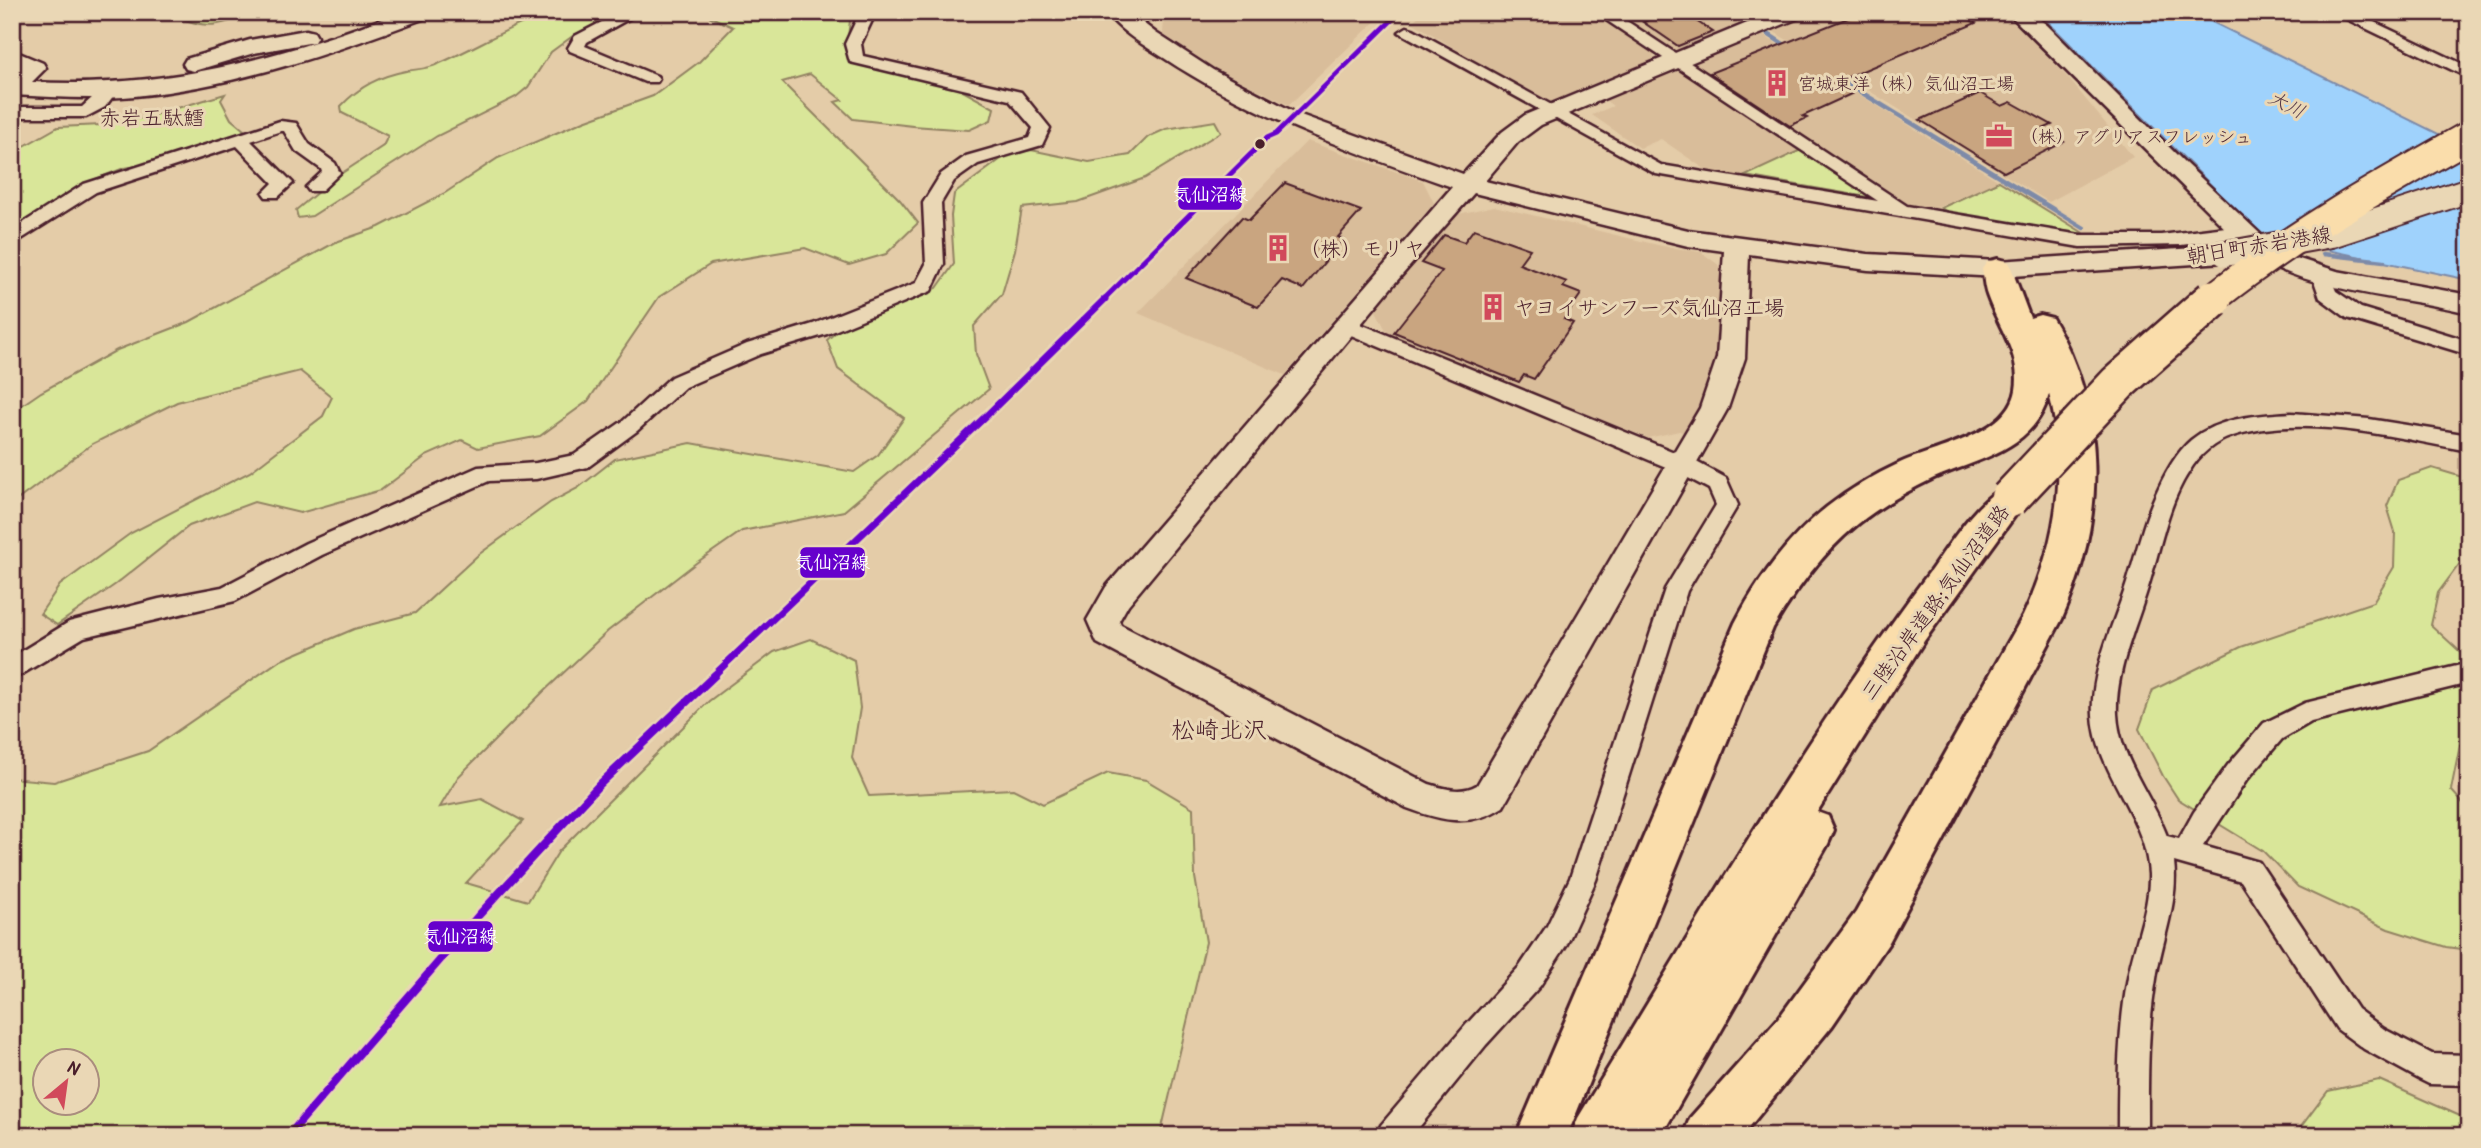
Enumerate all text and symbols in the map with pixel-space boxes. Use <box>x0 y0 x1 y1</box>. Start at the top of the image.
building icon: 宮城東洋（株）気仙沼工場 <box>1762 68 1792 98</box>
place label: 宮城東洋（株）気仙沼工場 <box>1798 71 2014 96</box>
water label: 大川 <box>2264 84 2310 124</box>
district label: 赤岩五駄鱈 <box>100 103 205 132</box>
office icon: （株）アグリアスフレッシュ <box>1984 121 2014 151</box>
place label: （株）アグリアスフレッシュ <box>2020 124 2252 149</box>
unlabelled marker <box>1253 137 1267 151</box>
line badge: 気仙沼線 <box>1177 177 1243 211</box>
text: 気仙沼線 <box>1172 181 1248 207</box>
street label: 朝日町赤岩港線 <box>2184 219 2334 271</box>
building icon: （株）モリヤ <box>1263 233 1293 263</box>
place label: （株）モリヤ <box>1299 234 1425 263</box>
building icon: ヤヨイサンフーズ気仙沼工場 <box>1478 292 1508 322</box>
place label: ヤヨイサンフーズ気仙沼工場 <box>1514 293 1785 322</box>
street label: 三陸沿岸道路;気仙沼道路 <box>1854 498 2016 706</box>
line badge: 気仙沼線 <box>799 546 866 579</box>
text: 気仙沼線 <box>794 549 870 575</box>
district label: 松崎北沢 <box>1171 713 1267 745</box>
line badge: 気仙沼線 <box>427 920 494 953</box>
text: 気仙沼線 <box>422 923 498 949</box>
north arrow <box>32 1046 102 1116</box>
text: N <box>64 1053 85 1081</box>

